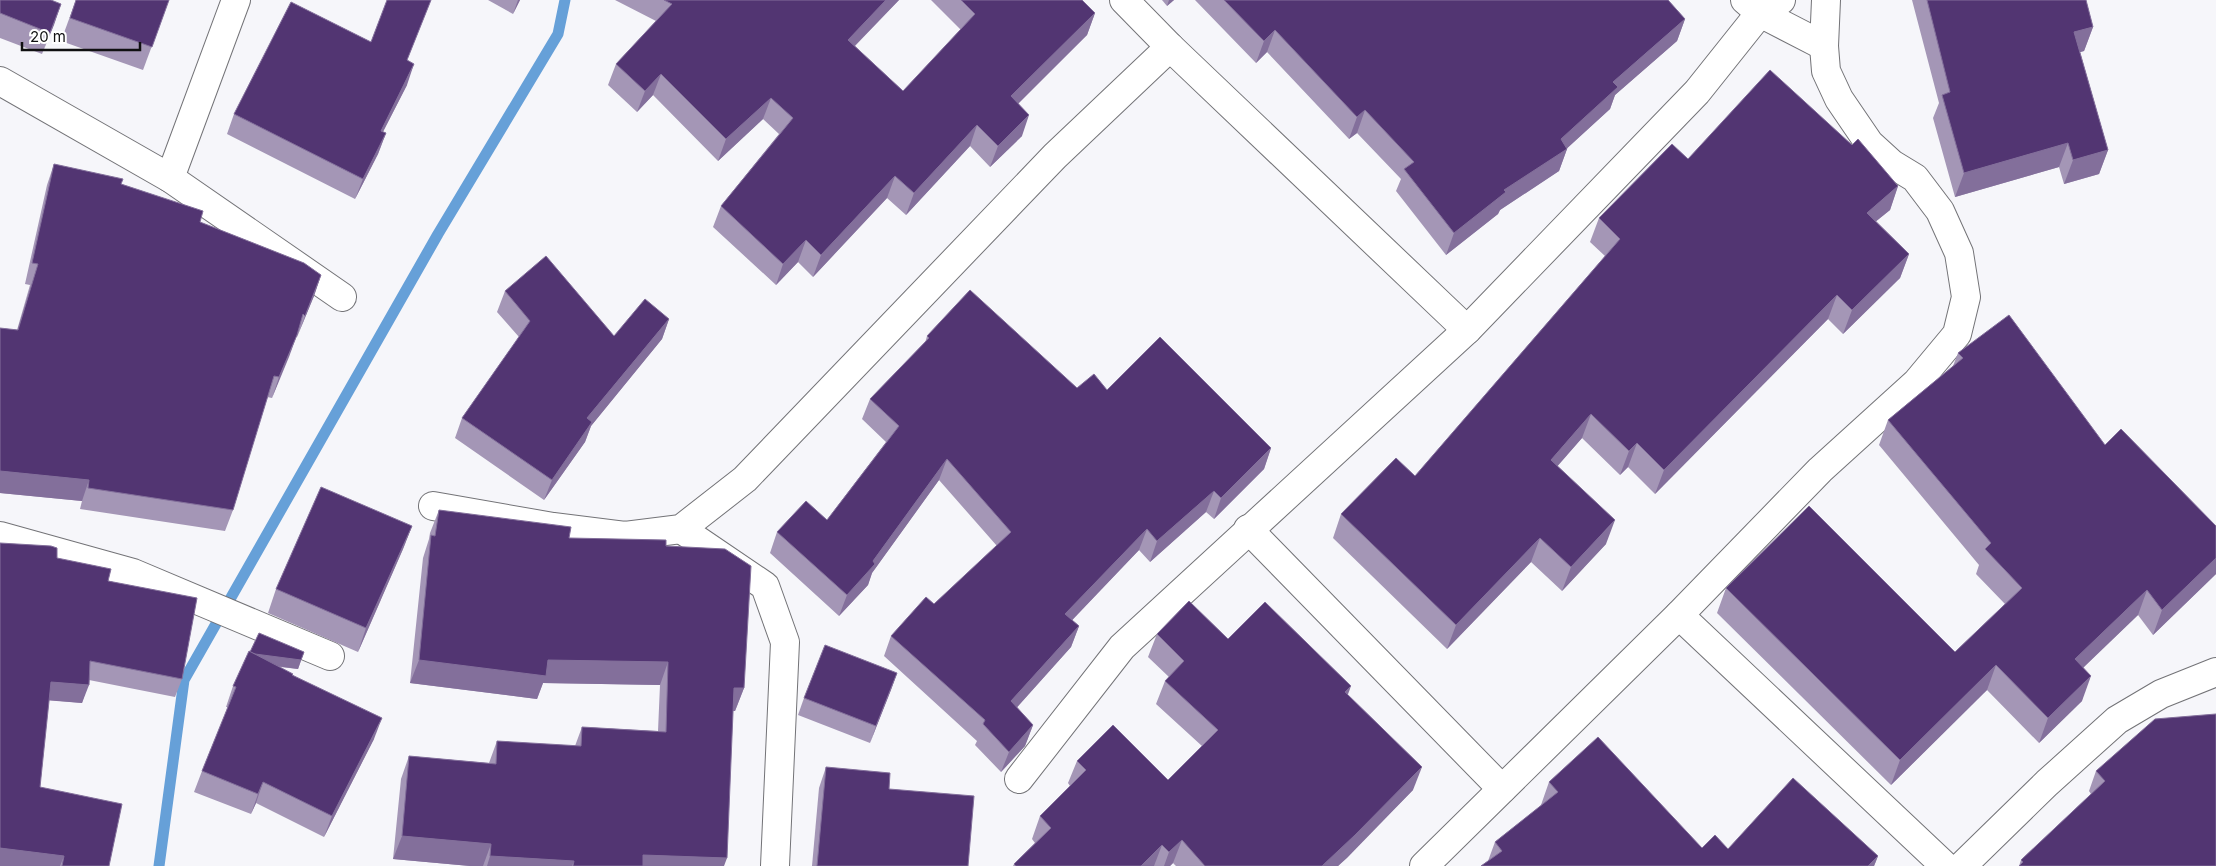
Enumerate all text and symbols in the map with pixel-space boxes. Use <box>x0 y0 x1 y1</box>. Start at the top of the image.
scale bar <box>22 20 140 52</box>
text: 20 m <box>30 27 66 46</box>

